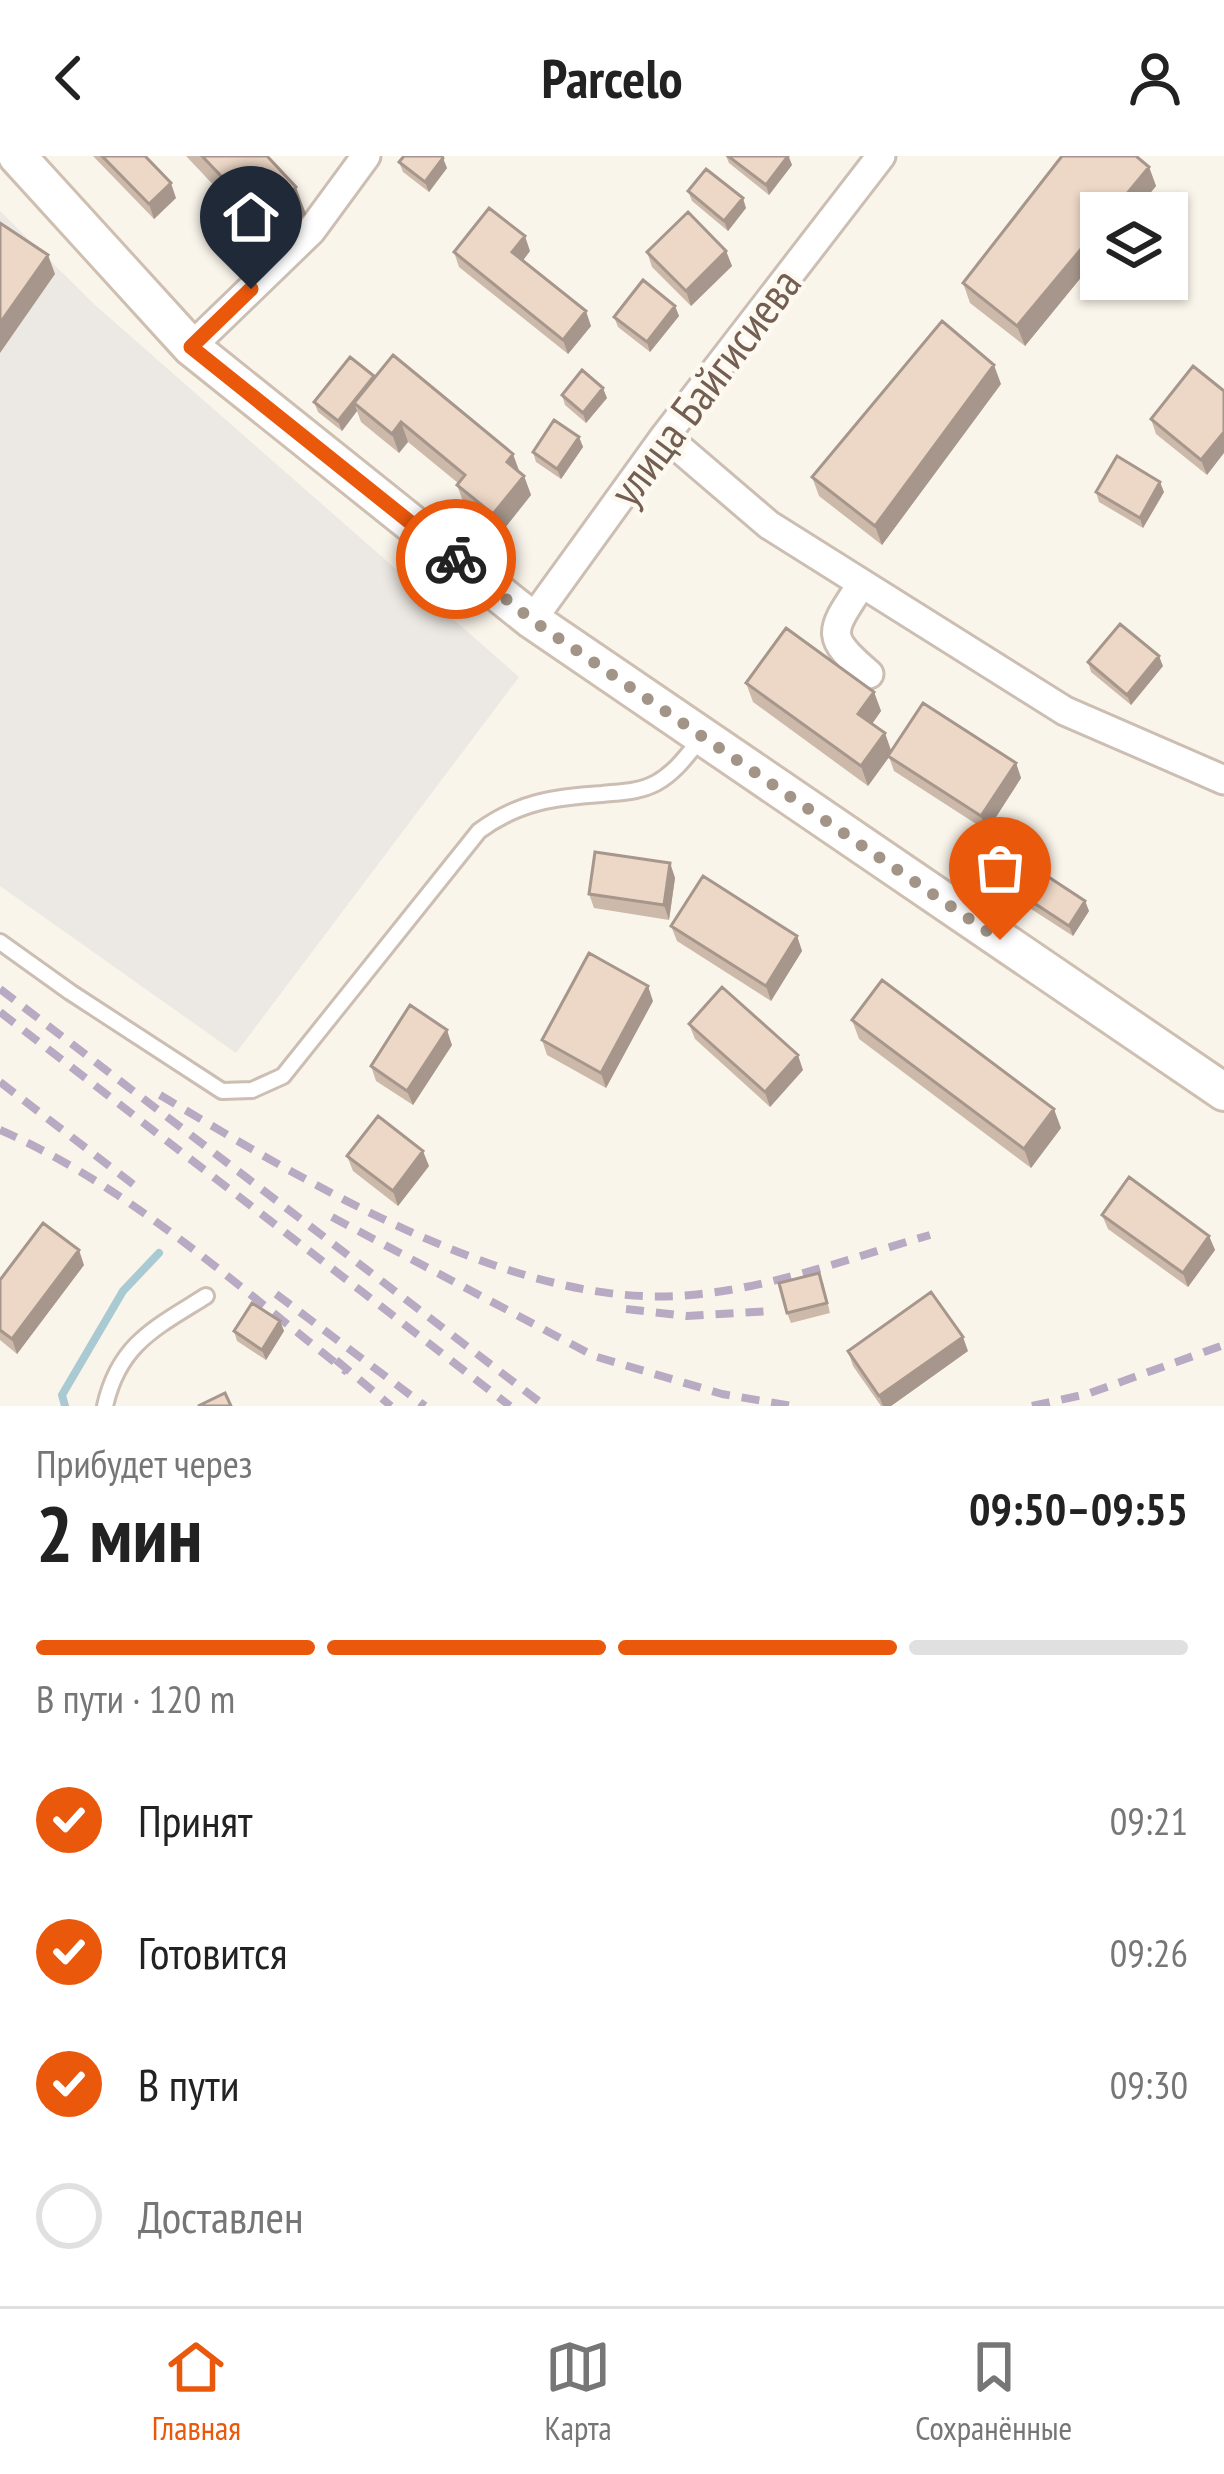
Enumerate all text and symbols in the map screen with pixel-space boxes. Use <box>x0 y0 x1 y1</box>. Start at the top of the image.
text: Parcelo <box>541 43 683 113</box>
icon: back <box>36 45 102 111</box>
icon: person <box>1122 45 1188 111</box>
pin <box>200 166 302 289</box>
icon: home <box>218 184 284 250</box>
map controls <box>1080 192 1188 300</box>
button: layers <box>1080 192 1188 300</box>
street label: улица Байгисиева <box>596 256 813 517</box>
courier <box>396 499 516 619</box>
icon: bike <box>423 526 489 592</box>
pin <box>949 817 1051 940</box>
icon: bag <box>967 835 1033 901</box>
text: Прибудет через <box>36 1438 253 1489</box>
text: 09:50–09:55 <box>969 1479 1188 1537</box>
text: 2 мин <box>36 1483 202 1584</box>
text: В пути · 120 m <box>36 1673 235 1724</box>
icon: check <box>36 1787 102 1853</box>
text: Принят <box>138 1791 252 1849</box>
text: 09:21 <box>1110 1795 1188 1846</box>
icon: check <box>36 1919 102 1985</box>
text: Готовится <box>138 1923 287 1981</box>
text: 09:26 <box>1110 1927 1188 1978</box>
icon: check <box>36 2051 102 2117</box>
text: В пути <box>138 2055 239 2113</box>
text: 09:30 <box>1110 2059 1188 2110</box>
text: Доставлен <box>138 2187 304 2245</box>
tab: Главная <box>152 2334 241 2449</box>
tab: Карта <box>544 2334 612 2449</box>
tab: Сохранённые <box>915 2334 1072 2449</box>

